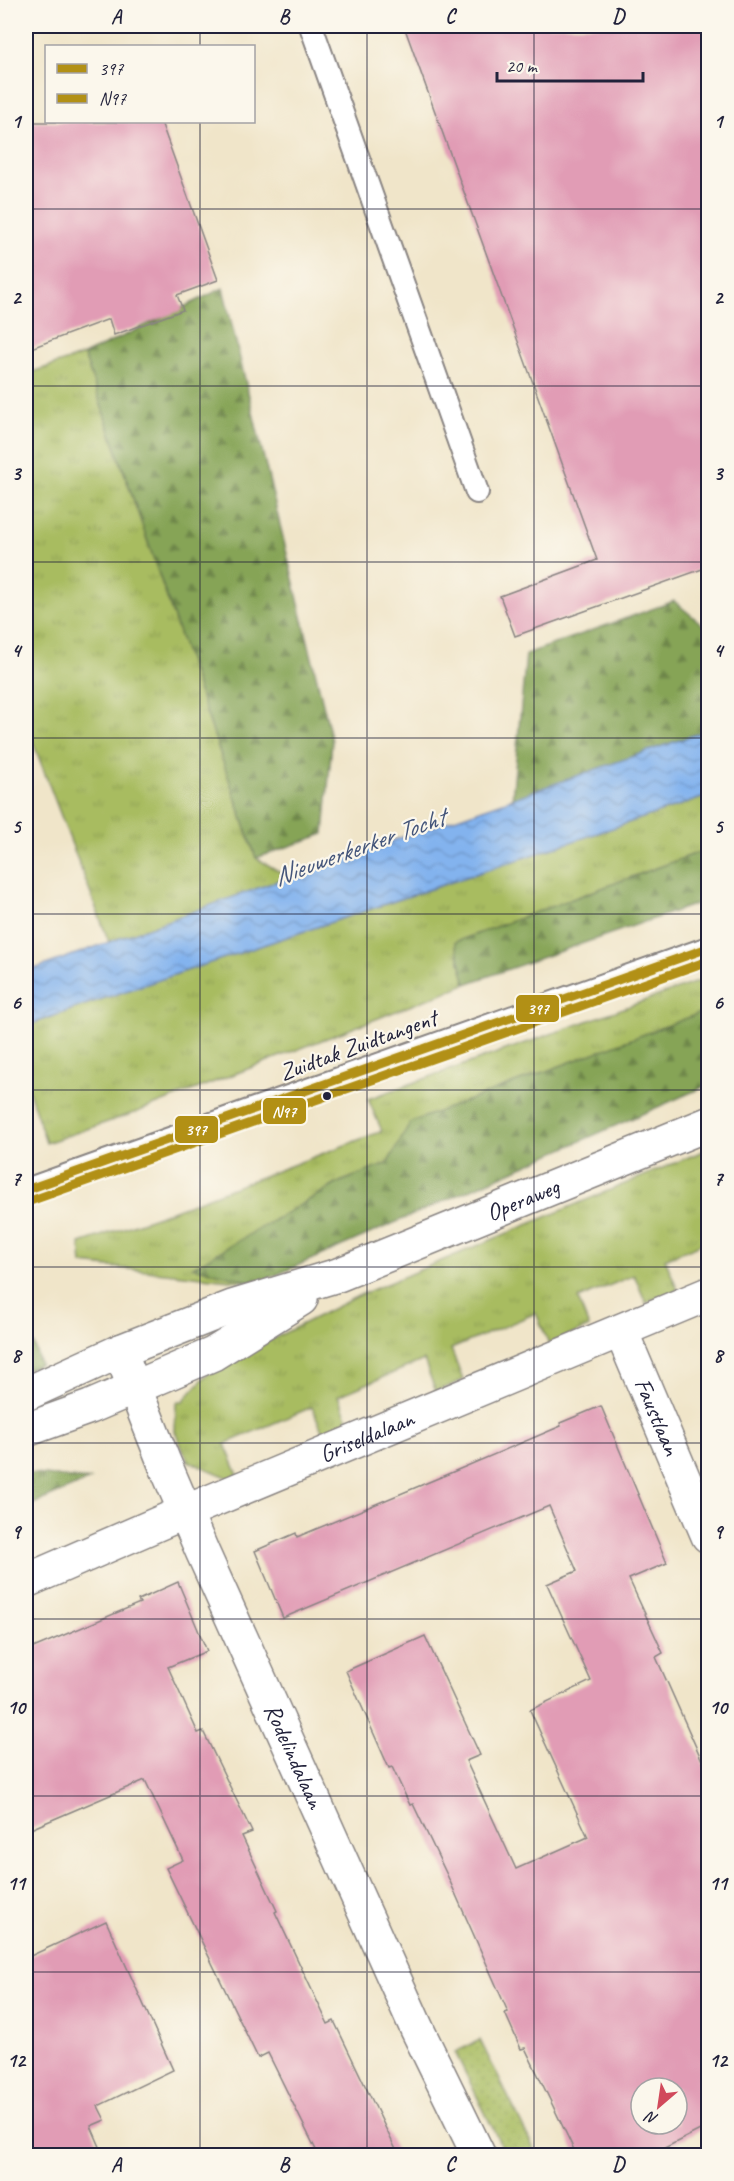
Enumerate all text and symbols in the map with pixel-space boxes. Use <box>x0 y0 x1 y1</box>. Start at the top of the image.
text: A <box>111 4 123 29</box>
text: B <box>279 4 291 29</box>
text: C <box>445 4 457 29</box>
text: D <box>612 4 626 29</box>
legend <box>45 45 255 123</box>
scale bar <box>497 45 642 83</box>
text: 20 m <box>506 55 539 77</box>
text: 397 <box>99 58 124 80</box>
text: N97 <box>99 88 127 110</box>
text: 1 <box>12 109 23 134</box>
text: 1 <box>714 109 725 134</box>
text: 2 <box>12 285 23 310</box>
text: 2 <box>714 285 725 310</box>
text: 3 <box>12 461 23 486</box>
text: 3 <box>714 461 725 486</box>
text: 4 <box>12 638 24 663</box>
text: 4 <box>714 638 726 663</box>
water label: Nieuwerkerker Tocht <box>269 799 455 893</box>
text: 5 <box>12 814 23 839</box>
text: 5 <box>714 814 725 839</box>
text: 6 <box>11 990 22 1015</box>
text: 6 <box>713 990 724 1015</box>
line badge: 397 <box>515 994 560 1023</box>
text: 397 <box>527 999 551 1019</box>
street label: Zuidtak Zuidtangent <box>275 1002 444 1087</box>
unlabelled marker <box>321 1090 333 1102</box>
line badge: N97 <box>262 1097 307 1125</box>
text: N97 <box>272 1102 298 1122</box>
line badge: 397 <box>174 1115 219 1144</box>
text: 397 <box>185 1120 209 1140</box>
text: 7 <box>12 1166 23 1191</box>
text: 7 <box>714 1166 725 1191</box>
street label: Operaweg <box>482 1171 565 1228</box>
text: 8 <box>12 1343 24 1368</box>
text: 8 <box>714 1343 726 1368</box>
street label: Faustlaan <box>628 1373 687 1461</box>
street label: Griseldalaan <box>315 1403 419 1469</box>
text: 9 <box>12 1519 23 1544</box>
text: 9 <box>714 1519 725 1544</box>
text: 10 <box>7 1695 27 1720</box>
text: 10 <box>709 1695 729 1720</box>
street label: Rodelindalaan <box>258 1699 331 1814</box>
text: 11 <box>7 1871 27 1896</box>
text: 11 <box>709 1871 729 1896</box>
text: 12 <box>7 2048 27 2073</box>
text: 12 <box>709 2048 729 2073</box>
north arrow <box>629 2076 689 2136</box>
text: N <box>640 2106 661 2129</box>
text: A <box>111 2152 123 2177</box>
text: B <box>279 2152 291 2177</box>
text: C <box>445 2152 457 2177</box>
text: D <box>612 2152 626 2177</box>

